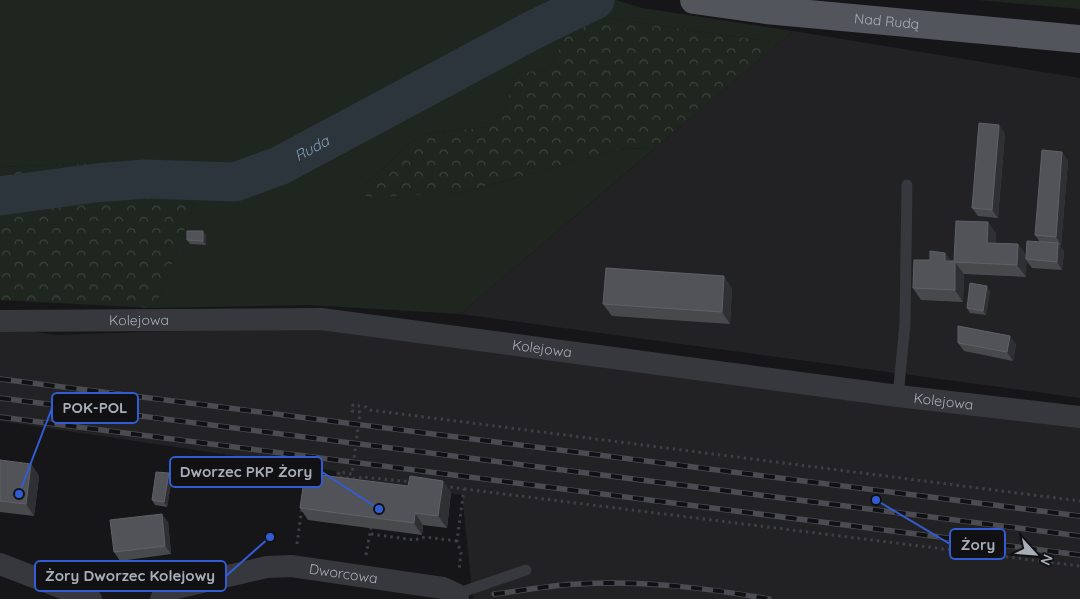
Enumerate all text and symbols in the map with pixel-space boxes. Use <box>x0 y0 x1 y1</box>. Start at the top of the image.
street label: Nad Rudą <box>854 9 920 33</box>
water label: Ruda <box>291 131 333 165</box>
street label: Kolejowa <box>109 311 169 329</box>
street label: Kolejowa <box>511 336 573 361</box>
street label: Kolejowa <box>913 389 974 414</box>
callout: POK-POL <box>52 393 138 423</box>
text: POK-POL <box>62 398 128 417</box>
callout: Dworzec PKP Żory <box>170 457 322 487</box>
text: Dworzec PKP Żory <box>180 462 312 481</box>
callout: Żory <box>950 529 1005 559</box>
north arrow <box>1010 529 1060 579</box>
text: Żory <box>961 535 995 554</box>
text: N <box>1036 551 1057 568</box>
street label: Dworcowa <box>308 560 379 587</box>
callout: Żory Dworzec Kolejowy <box>35 561 226 591</box>
text: Żory Dworzec Kolejowy <box>45 566 215 585</box>

